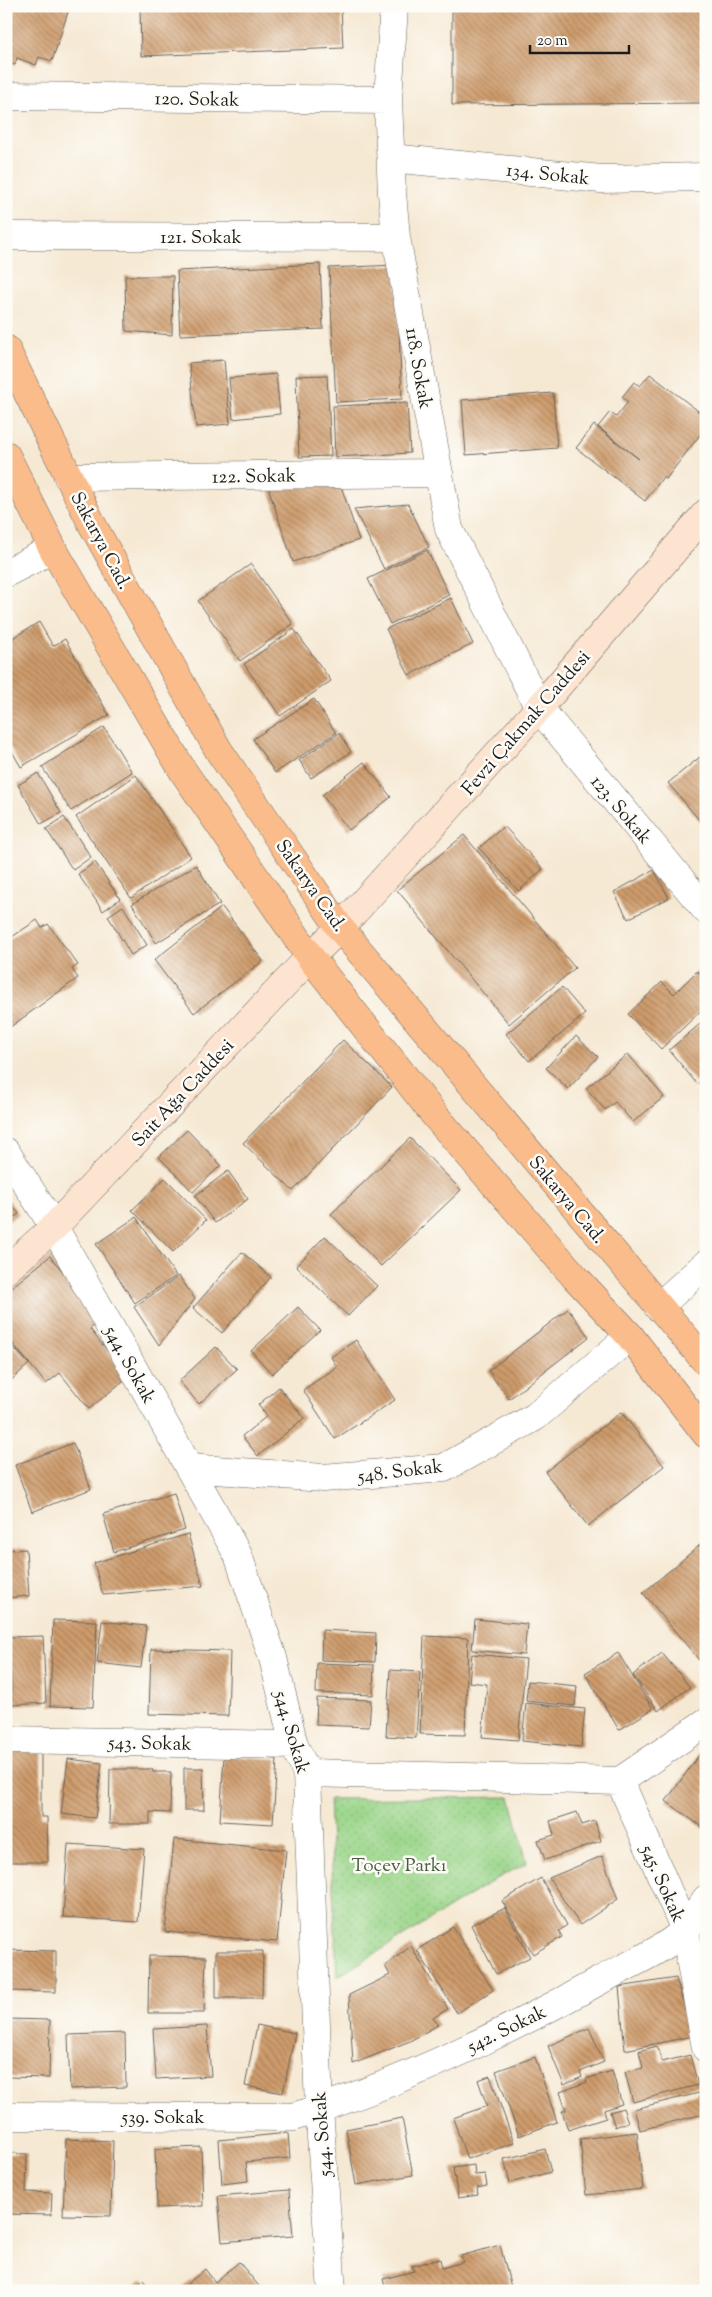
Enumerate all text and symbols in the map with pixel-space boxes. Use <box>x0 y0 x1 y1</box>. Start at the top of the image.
scale bar <box>530 22 628 54</box>
text: 20 m <box>537 31 568 52</box>
street label: 120. Sokak <box>154 86 240 115</box>
street label: 134. Sokak <box>505 158 591 193</box>
street label: 121. Sokak <box>160 225 243 252</box>
street label: 118. Sokak <box>397 326 438 412</box>
street label: 122. Sokak <box>212 463 297 492</box>
street label: Sakarya Cad. <box>63 487 137 595</box>
street label: Fevzi Çakmak Caddesi <box>456 645 598 802</box>
street label: 123. Sokak <box>583 770 657 852</box>
street label: Sakarya Cad. <box>268 835 352 938</box>
street label: Sait Ağa Caddesi <box>126 1034 241 1154</box>
street label: Sakarya Cad. <box>521 1151 611 1250</box>
street label: 544. Sokak <box>96 1320 162 1410</box>
street label: 548. Sokak <box>355 1454 445 1491</box>
street label: 544. Sokak <box>266 1687 316 1778</box>
street label: 543. Sokak <box>107 1730 193 1759</box>
street label: 545. Sokak <box>632 1840 691 1928</box>
park label: Toçev Parkı <box>352 1853 446 1880</box>
street label: 542. Sokak <box>462 1999 552 2061</box>
street label: 544. Sokak <box>307 2090 340 2178</box>
street label: 539. Sokak <box>120 2105 205 2132</box>

